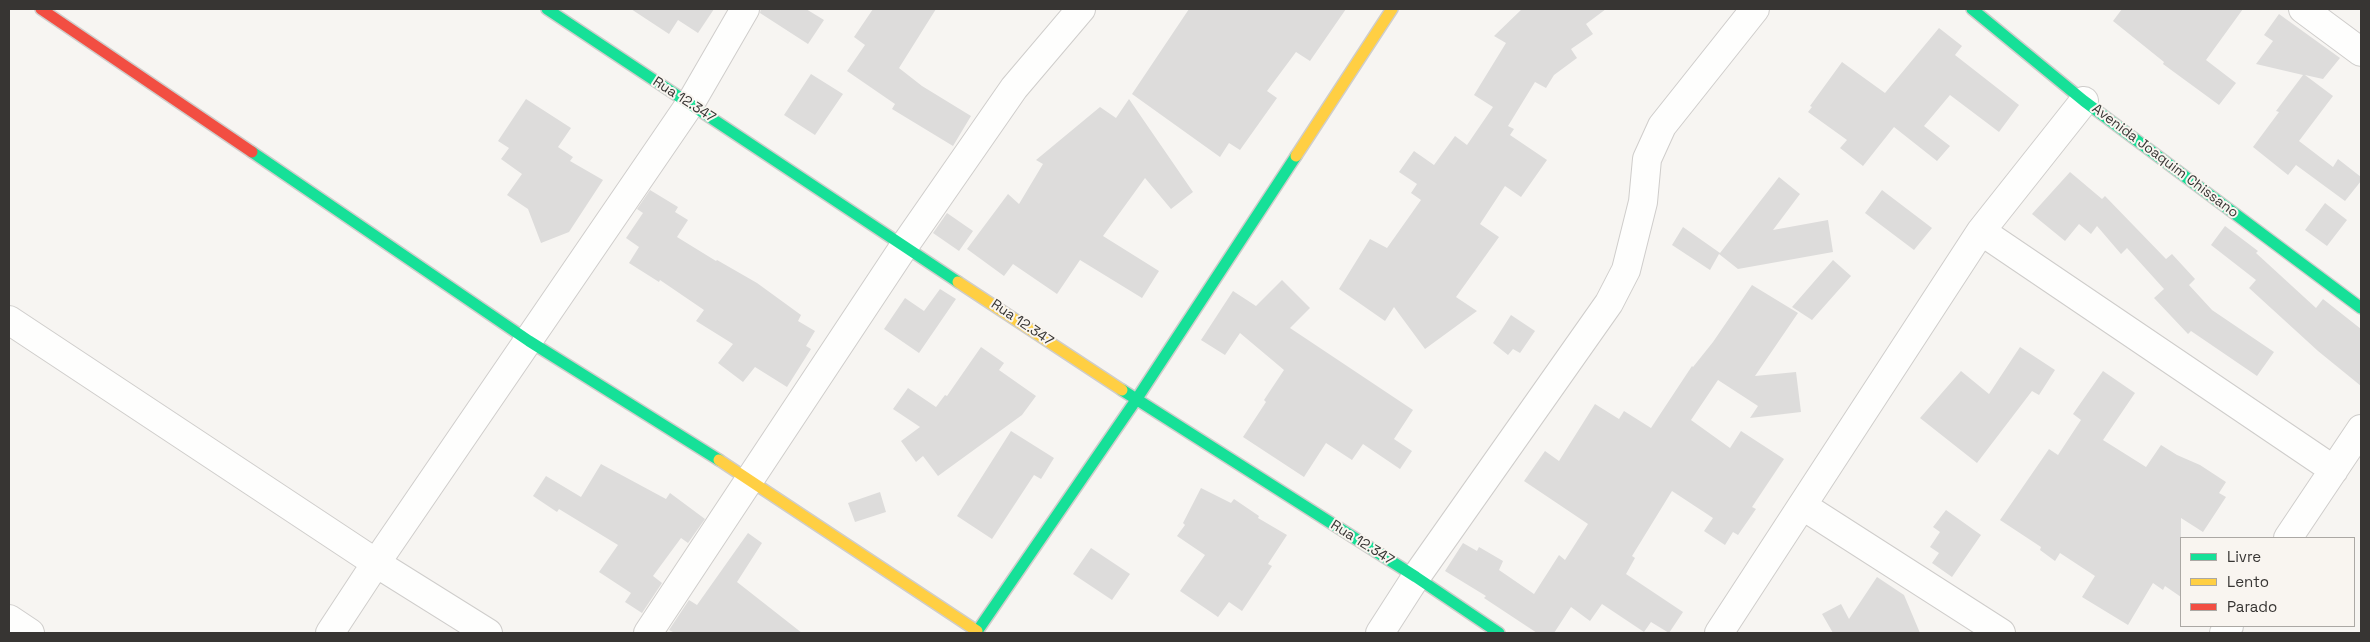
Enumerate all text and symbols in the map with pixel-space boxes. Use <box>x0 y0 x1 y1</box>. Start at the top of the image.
street label: Rua 12.347 <box>649 73 719 127</box>
street label: Avenida Joaquim Chissano <box>2089 100 2241 222</box>
street label: Rua 12.347 <box>988 296 1056 350</box>
street label: Rua 12.347 <box>1327 517 1397 569</box>
legend <box>2180 537 2355 627</box>
text: Livre <box>2227 547 2261 566</box>
text: Lento <box>2227 572 2269 591</box>
text: Parado <box>2227 597 2277 616</box>

